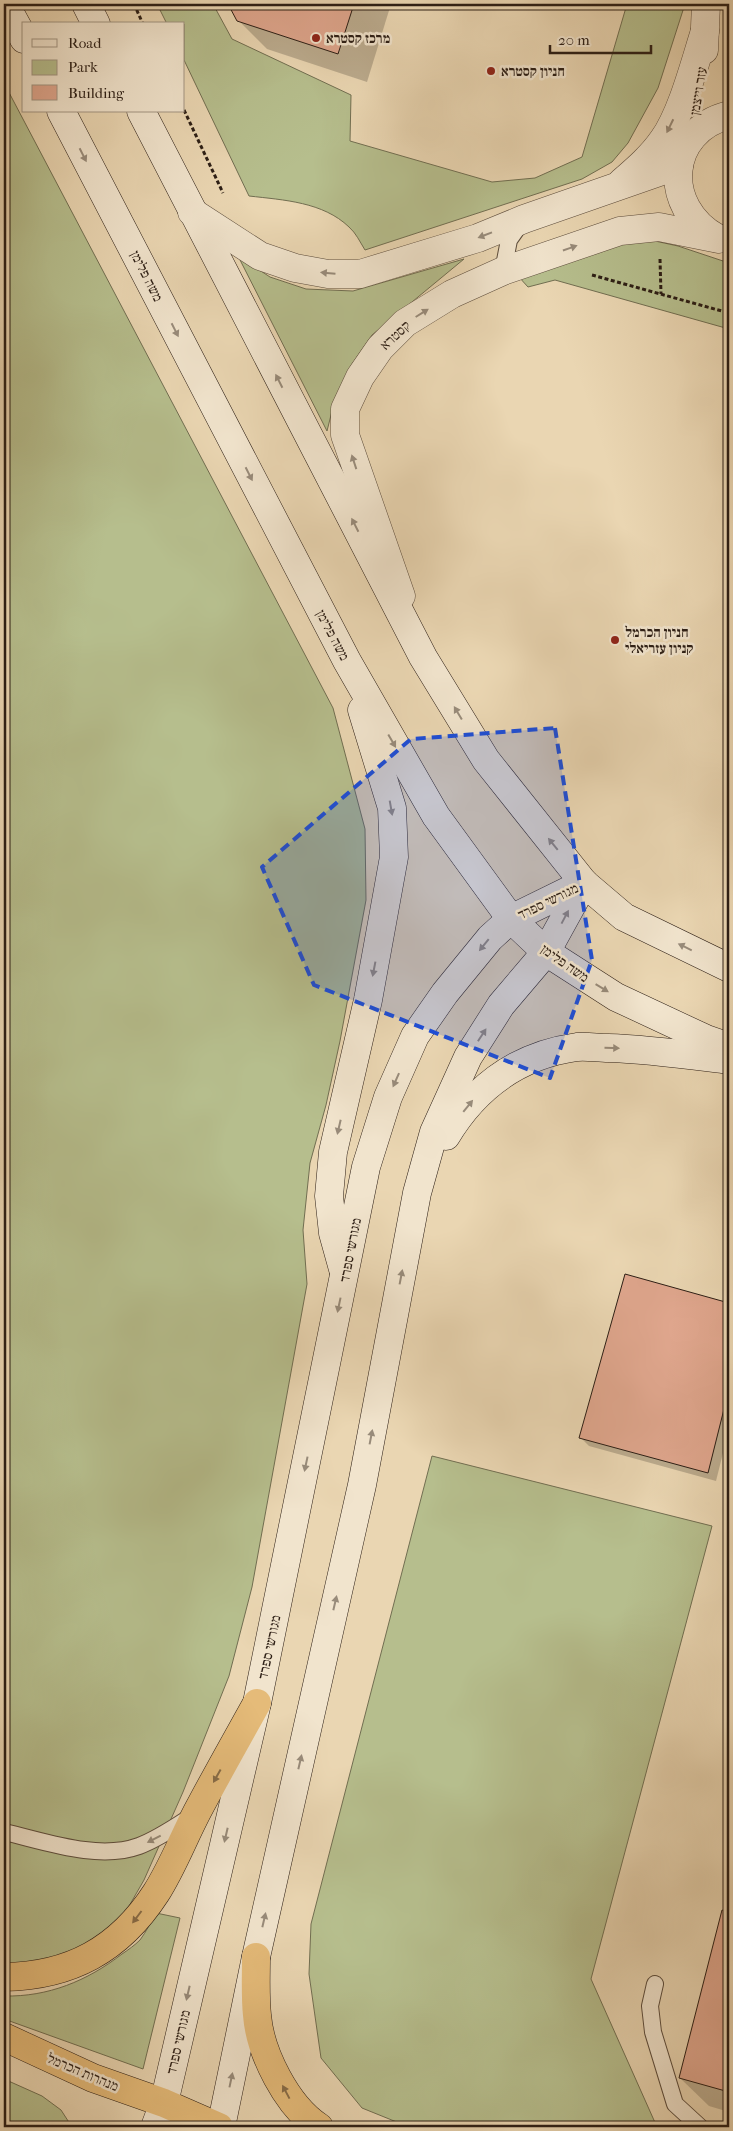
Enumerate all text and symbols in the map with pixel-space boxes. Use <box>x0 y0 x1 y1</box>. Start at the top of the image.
legend <box>22 22 185 112</box>
scale bar <box>550 22 652 54</box>
place label: מרכז קסטרא <box>326 30 390 47</box>
text: 20 m <box>558 31 590 49</box>
marker: מרכז קסטרא <box>310 32 322 44</box>
text: Road <box>68 34 102 52</box>
text: Park <box>68 58 98 76</box>
place label: חניון קסטרא <box>501 63 565 80</box>
marker: חניון קסטרא <box>485 65 497 77</box>
street label: עזר וייצמן <box>686 65 711 116</box>
text: Building <box>68 84 125 102</box>
one-way arrow <box>666 119 674 133</box>
one-way arrow <box>79 148 88 161</box>
one-way arrow <box>477 231 492 239</box>
one-way arrow <box>563 244 578 252</box>
street label: משה פלימן <box>127 248 167 305</box>
one-way arrow <box>320 269 336 277</box>
one-way arrow <box>415 308 428 318</box>
street label: קסטרא <box>377 317 414 354</box>
one-way arrow <box>170 323 179 337</box>
one-way arrow <box>275 374 284 388</box>
one-way arrow <box>350 455 357 470</box>
one-way arrow <box>245 467 253 481</box>
one-way arrow <box>350 518 359 532</box>
street label: משה פלימן <box>312 607 353 663</box>
place label: חניון הכרמל קניון עזריאלי <box>625 624 693 657</box>
marker: חניון הכרמל קניון עזריאלי <box>609 634 621 646</box>
one-way arrow <box>453 707 462 720</box>
one-way arrow <box>388 734 397 747</box>
one-way arrow <box>387 800 395 816</box>
one-way arrow <box>548 838 559 851</box>
street label: מגורשי ספרד <box>515 879 581 923</box>
one-way arrow <box>561 910 569 925</box>
one-way arrow <box>479 938 490 951</box>
street label: משה פלימן <box>537 941 592 986</box>
one-way arrow <box>678 942 693 951</box>
one-way arrow <box>370 961 378 976</box>
one-way arrow <box>595 984 608 993</box>
one-way arrow <box>477 1029 486 1042</box>
one-way arrow <box>605 1044 621 1052</box>
one-way arrow <box>391 1073 399 1087</box>
one-way arrow <box>462 1099 473 1112</box>
one-way arrow <box>335 1120 343 1135</box>
street label: מגורשי ספרד <box>336 1216 365 1284</box>
one-way arrow <box>398 1269 406 1285</box>
one-way arrow <box>335 1297 343 1312</box>
one-way arrow <box>367 1428 375 1444</box>
one-way arrow <box>302 1456 310 1472</box>
one-way arrow <box>331 1596 339 1611</box>
street label: מגורשי ספרד <box>254 1613 285 1681</box>
one-way arrow <box>296 1754 304 1769</box>
one-way arrow <box>213 1769 221 1783</box>
one-way arrow <box>222 1828 230 1843</box>
one-way arrow <box>147 1835 162 1843</box>
one-way arrow <box>132 1911 143 1924</box>
one-way arrow <box>260 1913 268 1928</box>
one-way arrow <box>184 1986 192 2001</box>
street label: מגורשי ספרד <box>163 2008 194 2076</box>
street label: מנהרות הכרמל <box>44 2050 121 2095</box>
one-way arrow <box>228 2071 236 2087</box>
one-way arrow <box>282 2085 290 2099</box>

